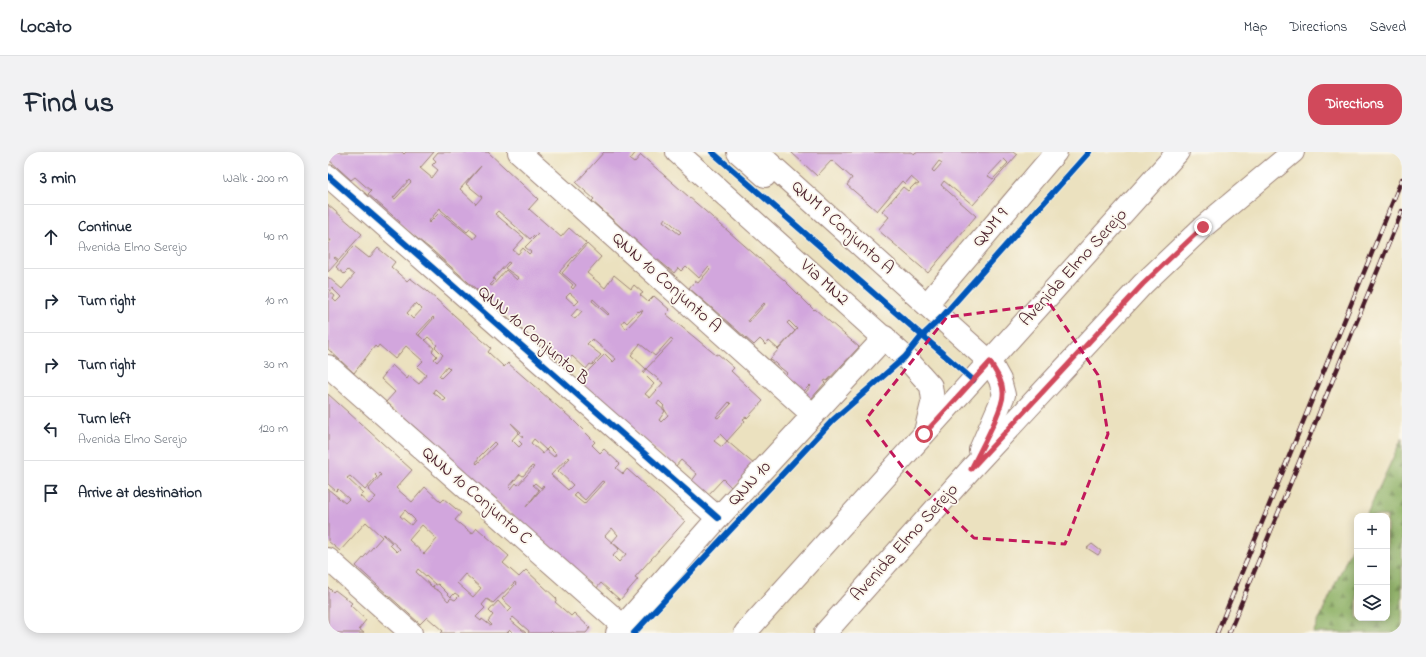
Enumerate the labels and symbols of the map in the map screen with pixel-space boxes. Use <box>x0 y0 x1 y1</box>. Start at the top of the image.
street label: QNM 9 Conjunto A <box>785 175 899 281</box>
street label: QNM 9 <box>967 202 1016 253</box>
street label: Avenida Elmo Serejo <box>1014 203 1134 333</box>
route end <box>1194 218 1212 236</box>
street label: QNN 10 Conjunto A <box>605 226 727 340</box>
street label: Via MN2 <box>793 253 855 312</box>
street label: QNN 10 Conjunto B <box>471 280 595 392</box>
route start <box>915 425 933 443</box>
street label: QNN 10 Conjunto C <box>415 441 537 551</box>
street label: QNN 10 <box>722 455 778 513</box>
street label: Avenida Elmo Serejo <box>845 478 965 608</box>

